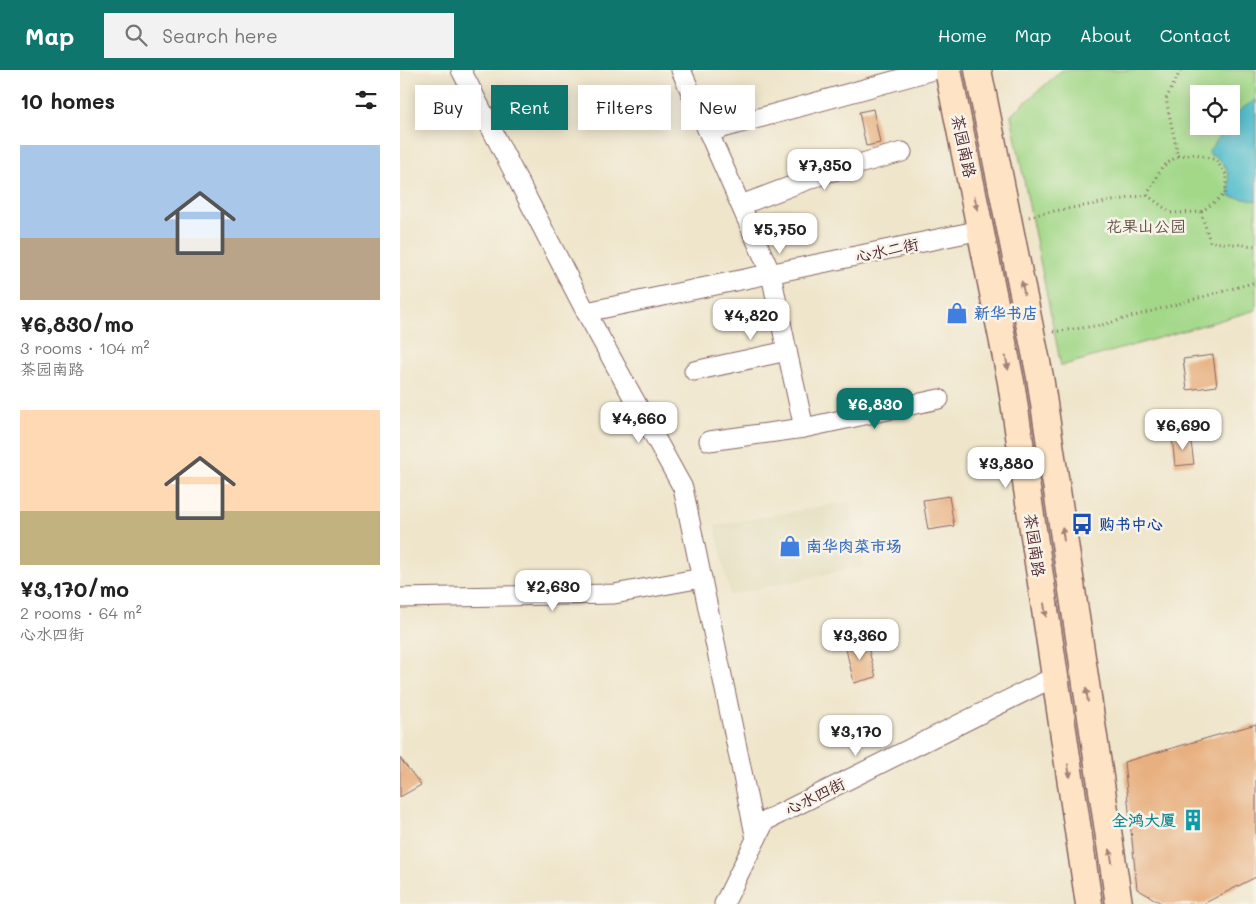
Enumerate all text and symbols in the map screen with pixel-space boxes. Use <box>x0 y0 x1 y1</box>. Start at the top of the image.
search box <box>104 13 454 58</box>
text: Map <box>25 20 74 51</box>
icon: search <box>122 21 150 49</box>
text: Search here <box>162 23 278 48</box>
text: Home <box>938 23 987 47</box>
text: Map <box>1015 23 1051 47</box>
text: About <box>1079 23 1132 47</box>
text: Contact <box>1160 23 1231 47</box>
chip: Buy <box>415 85 481 130</box>
chip: Rent <box>491 85 568 130</box>
chip: Filters <box>578 85 671 130</box>
chip: New <box>681 85 755 130</box>
map controls <box>1190 85 1240 135</box>
button: locate <box>1190 85 1240 135</box>
icon: filters <box>352 86 380 114</box>
text: 10 homes <box>20 87 115 114</box>
street label: 茶园南路 <box>948 112 981 179</box>
pin: ¥7,350 <box>784 148 866 191</box>
text: ¥7,350 <box>798 154 852 175</box>
icon: home <box>155 178 245 268</box>
one-way arrow <box>972 196 980 211</box>
pin: ¥5,750 <box>739 212 821 255</box>
park label: 花果山公园 <box>1106 215 1186 236</box>
text: ¥5,750 <box>753 218 807 239</box>
street label: 心水二街 <box>853 233 920 266</box>
one-way arrow <box>1018 279 1026 295</box>
pin: ¥4,820 <box>710 298 792 341</box>
shop icon: 新华书店 <box>944 300 970 326</box>
place label: 新华书店 <box>974 302 1038 323</box>
text: ¥4,820 <box>724 304 778 325</box>
text: ¥6,830/mo <box>20 310 134 337</box>
text: 3 rooms · 104 m² <box>20 337 150 358</box>
one-way arrow <box>1004 355 1012 371</box>
text: 茶园南路 <box>20 358 84 379</box>
pin: ¥6,830 <box>834 388 916 430</box>
text: ¥6,830 <box>848 393 902 414</box>
pin: ¥4,660 <box>598 402 680 444</box>
text: ¥4,660 <box>611 407 667 428</box>
pin: ¥6,690 <box>1142 408 1224 451</box>
text: ¥6,690 <box>1156 414 1210 435</box>
icon: home <box>155 443 245 533</box>
pin: ¥3,880 <box>965 446 1047 489</box>
text: ¥3,880 <box>978 452 1034 473</box>
bus stop icon: 购书中心 <box>1069 511 1095 537</box>
street label: 茶园南路 <box>1021 512 1050 578</box>
place label: 购书中心 <box>1099 513 1163 534</box>
one-way arrow <box>1059 526 1067 542</box>
shop icon: 南华肉菜市场 <box>777 533 803 559</box>
place label: 南华肉菜市场 <box>806 535 902 556</box>
pin: ¥2,630 <box>512 570 594 612</box>
text: ¥3,170/mo <box>20 575 129 602</box>
text: ¥2,630 <box>526 575 580 596</box>
text: 2 rooms · 64 m² <box>20 602 142 623</box>
one-way arrow <box>1041 602 1049 618</box>
pin: ¥3,360 <box>819 618 901 661</box>
text: 心水四街 <box>20 623 84 644</box>
text: ¥3,360 <box>833 624 887 645</box>
one-way arrow <box>1083 687 1091 703</box>
pin: ¥3,170 <box>815 714 897 757</box>
text: ¥3,170 <box>830 720 882 741</box>
one-way arrow <box>1065 763 1073 779</box>
street label: 心水四街 <box>781 772 848 819</box>
building icon: 全鸿大厦 <box>1180 807 1206 833</box>
place label: 全鸿大厦 <box>1112 809 1176 830</box>
one-way arrow <box>1107 847 1115 863</box>

